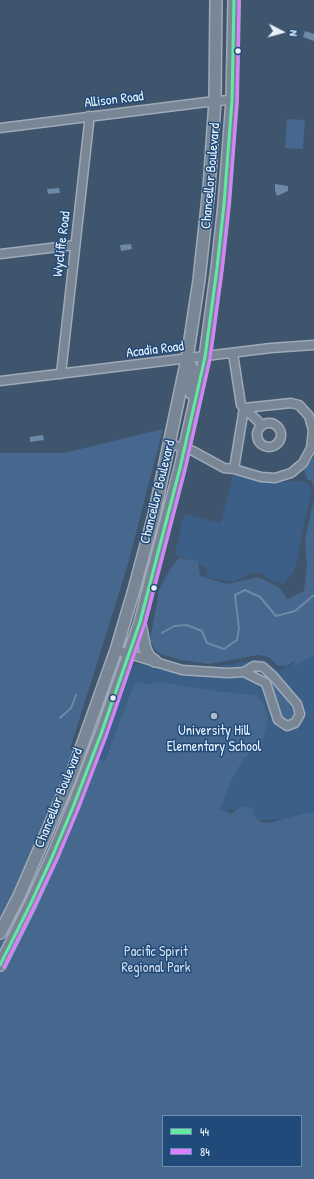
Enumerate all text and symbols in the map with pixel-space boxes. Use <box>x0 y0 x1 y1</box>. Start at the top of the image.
north arrow <box>262 12 302 52</box>
text: N <box>287 30 301 37</box>
unlabelled marker <box>233 46 243 56</box>
street label: Allison Road <box>83 88 145 112</box>
street label: Chancellor Boulevard <box>198 122 224 230</box>
street label: Wycliffe Road <box>50 210 74 278</box>
street label: Acadia Road <box>125 338 185 362</box>
street label: Chancellor Boulevard <box>137 438 179 546</box>
unlabelled marker <box>149 583 159 593</box>
unlabelled marker <box>108 693 118 703</box>
marker: University Hill Elementary School <box>209 711 219 721</box>
place label: University Hill Elementary School <box>167 723 261 756</box>
street label: Chancellor Boulevard <box>31 746 87 850</box>
park label: Pacific Spirit Regional Park <box>121 944 191 976</box>
legend <box>162 1115 302 1167</box>
text: 44 <box>200 1123 209 1140</box>
text: 84 <box>200 1143 210 1160</box>

